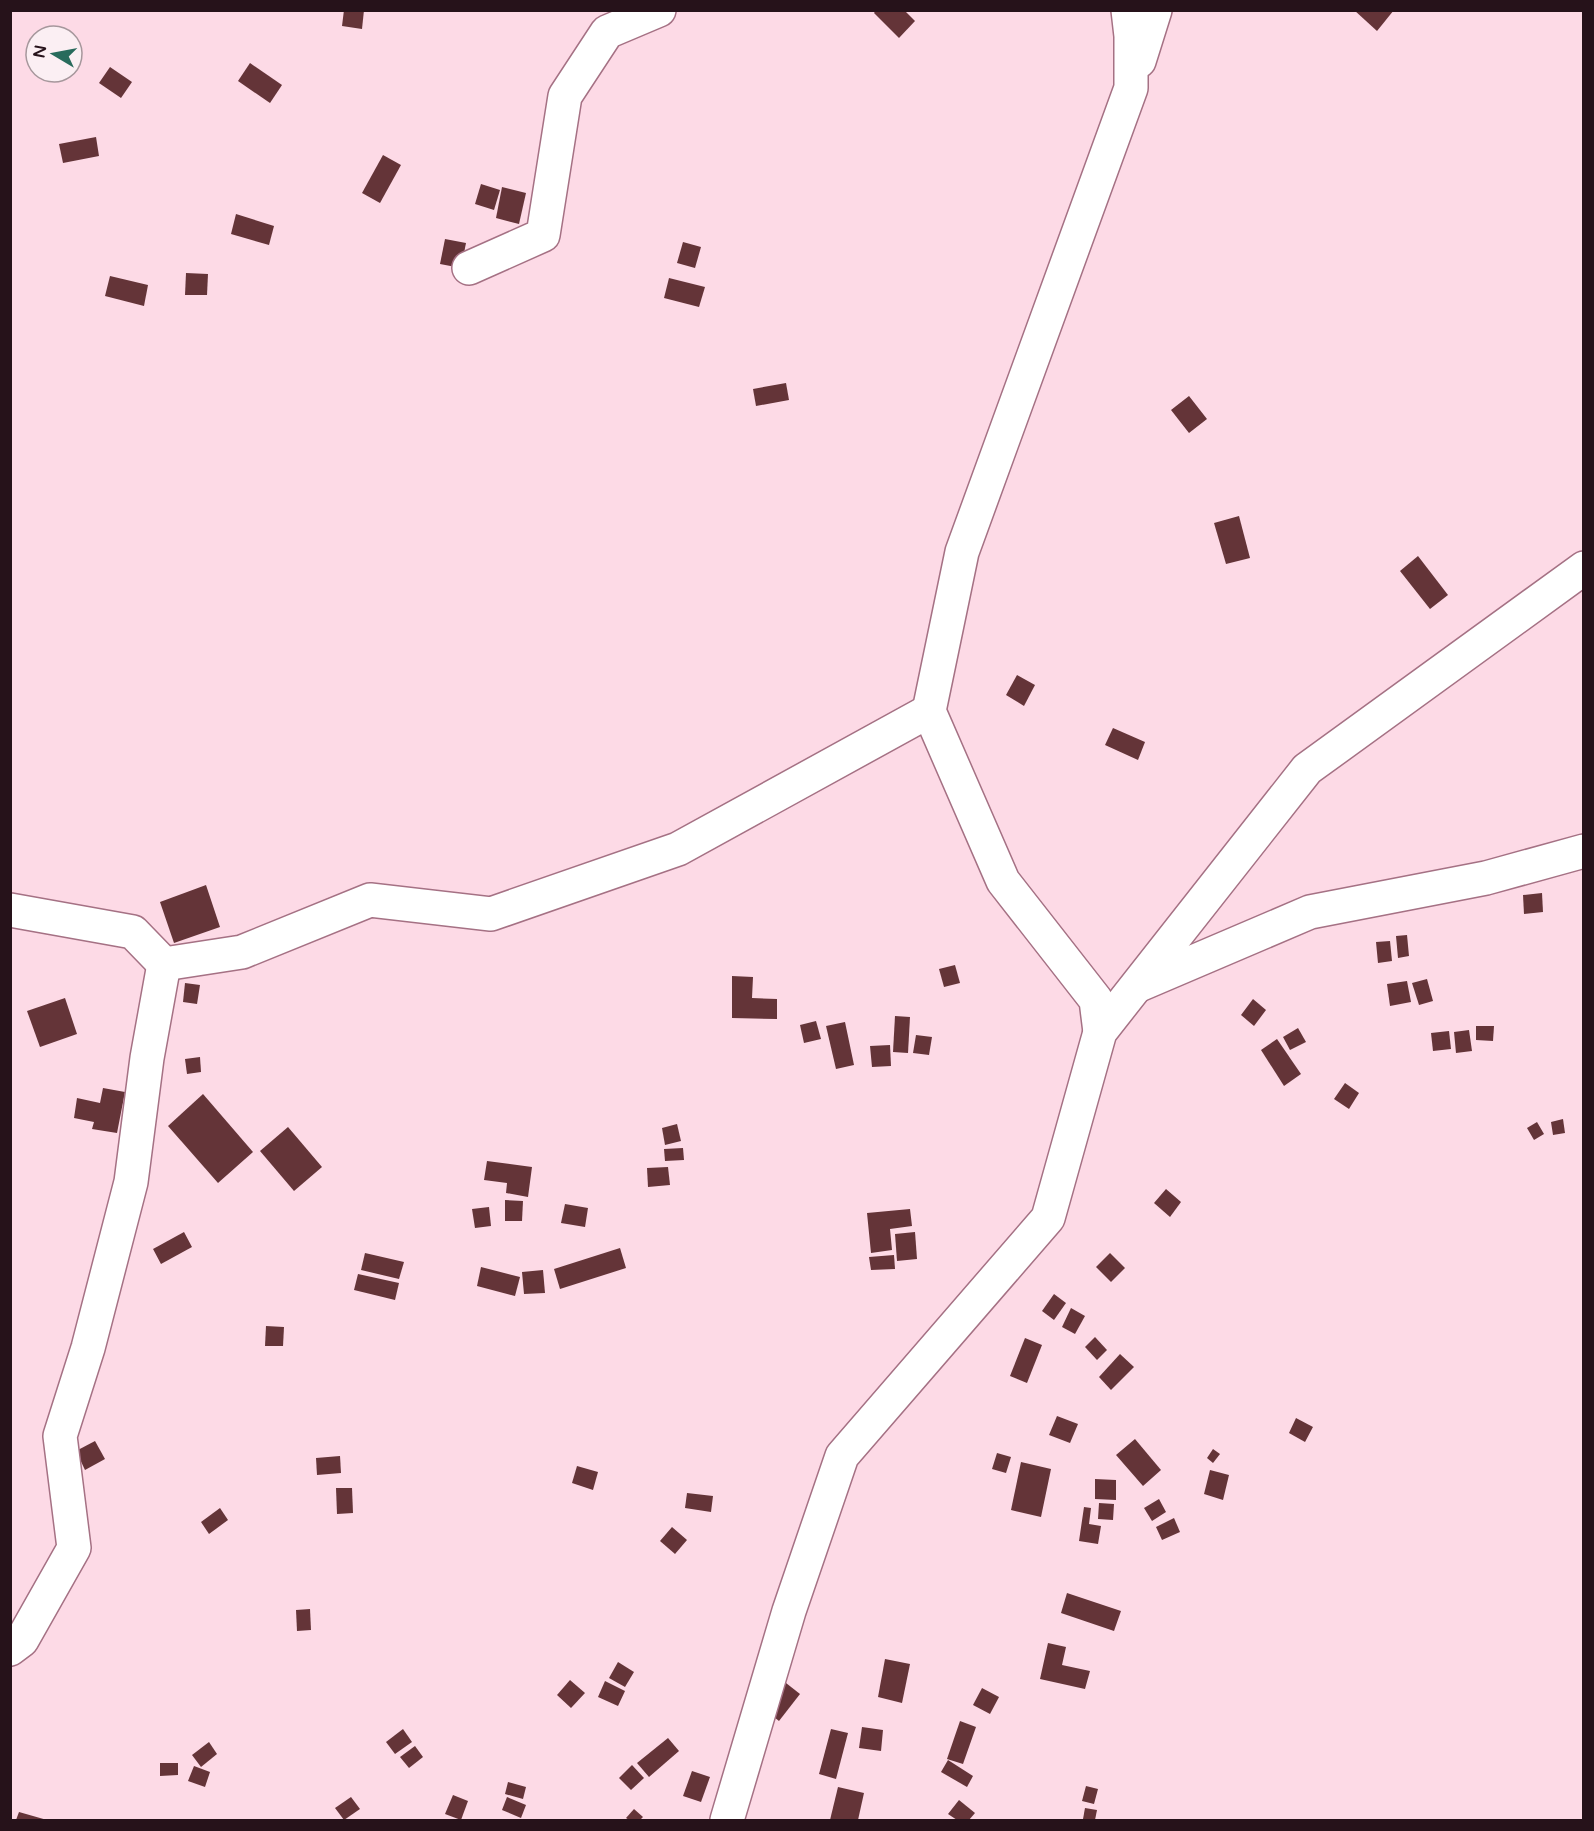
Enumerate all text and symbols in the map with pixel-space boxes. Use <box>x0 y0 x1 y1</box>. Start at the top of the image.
north arrow <box>24 24 84 84</box>
text: N <box>29 44 51 60</box>

